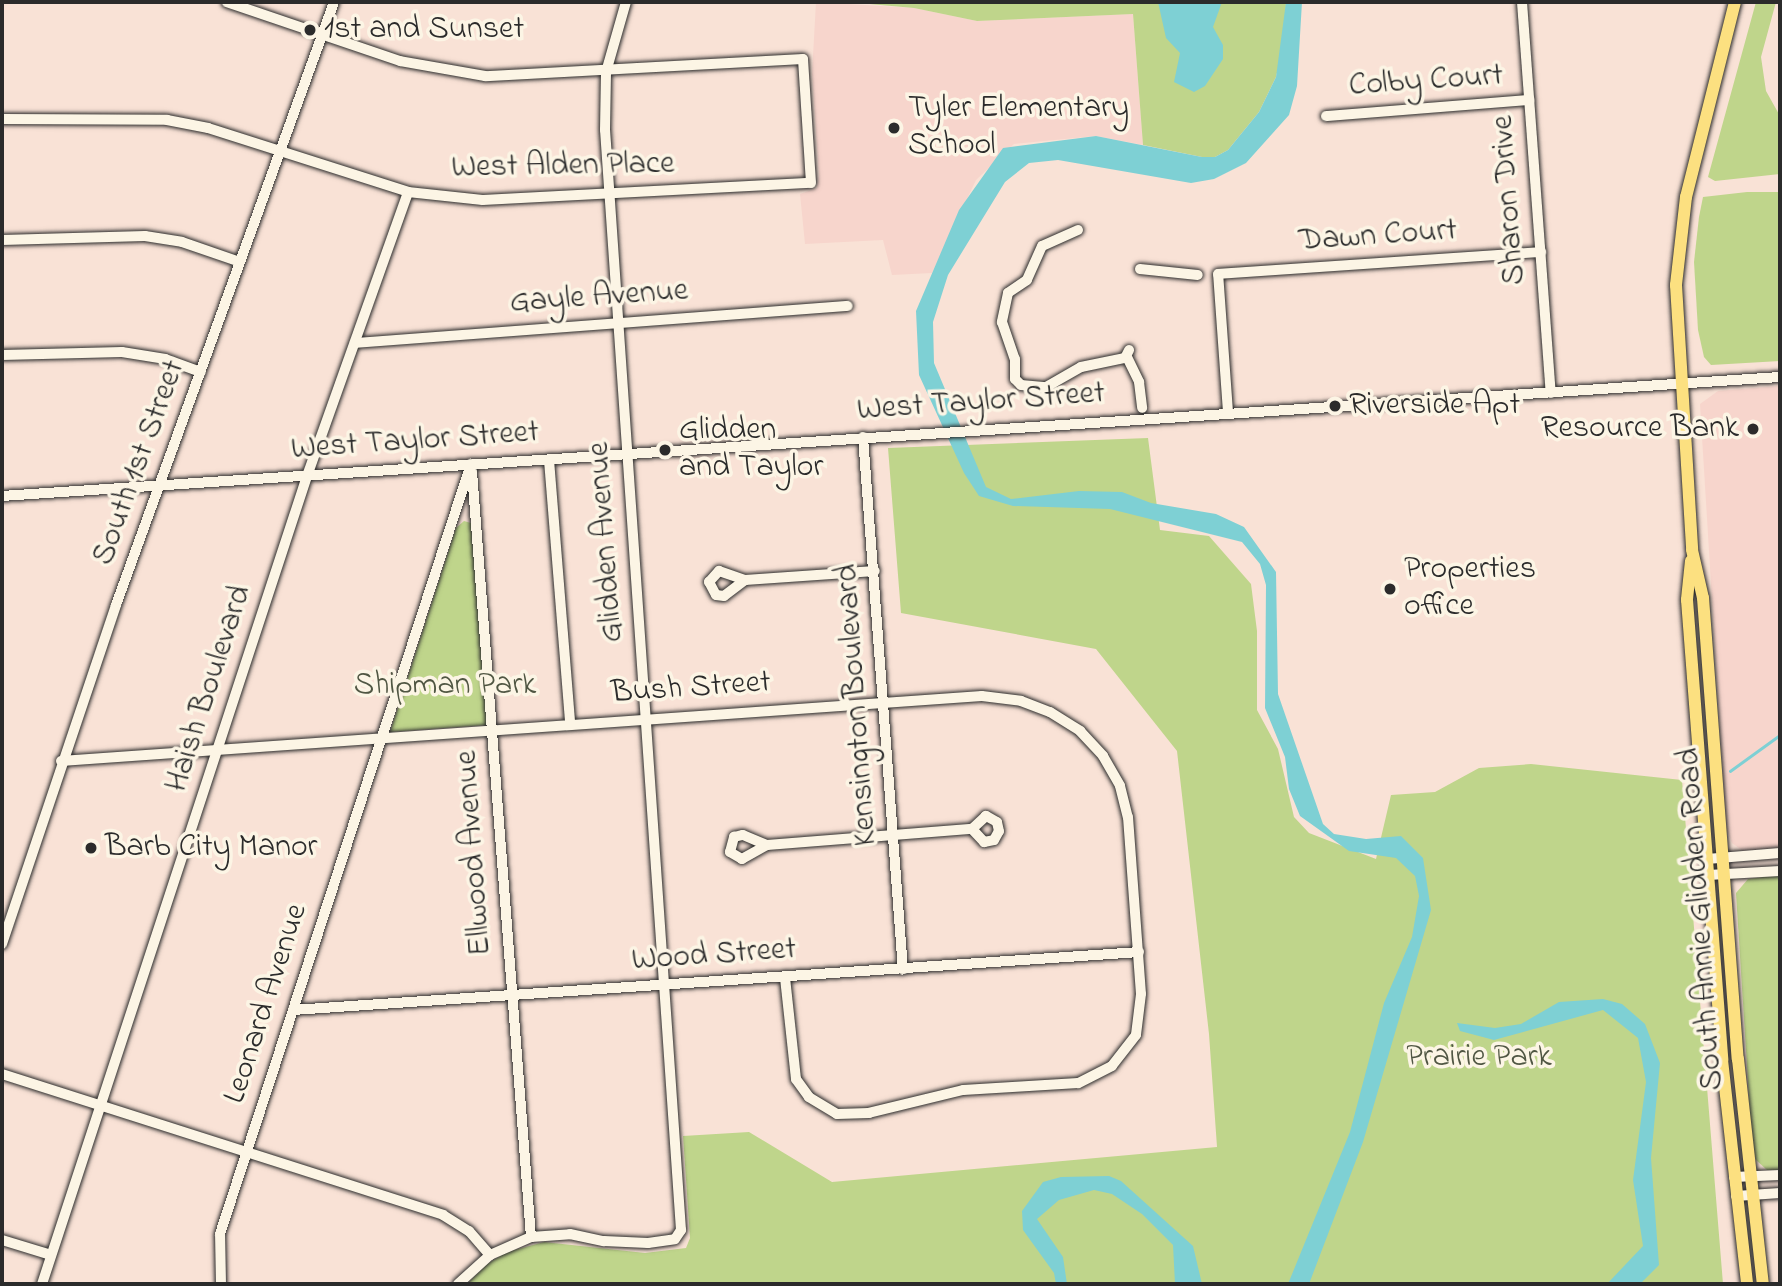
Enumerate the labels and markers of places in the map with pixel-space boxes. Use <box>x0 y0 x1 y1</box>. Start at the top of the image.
place label: 1st and Sunset <box>324 11 524 49</box>
marker: 1st and Sunset <box>302 22 318 38</box>
place label: Tyler Elementary School <box>908 91 1129 166</box>
marker: Tyler Elementary School <box>886 120 902 136</box>
place label: Riverside Apt <box>1349 387 1520 425</box>
marker: Riverside Apt <box>1327 398 1343 414</box>
place label: Resource Bank <box>1541 410 1739 448</box>
place label: Glidden and Taylor <box>679 413 823 488</box>
marker: Resource Bank <box>1745 421 1761 437</box>
marker: Glidden and Taylor <box>657 442 673 458</box>
place label: Properties office <box>1404 552 1536 627</box>
marker: Properties office <box>1382 581 1398 597</box>
place label: Barb City Manor <box>105 829 318 867</box>
marker: Barb City Manor <box>83 840 99 856</box>

